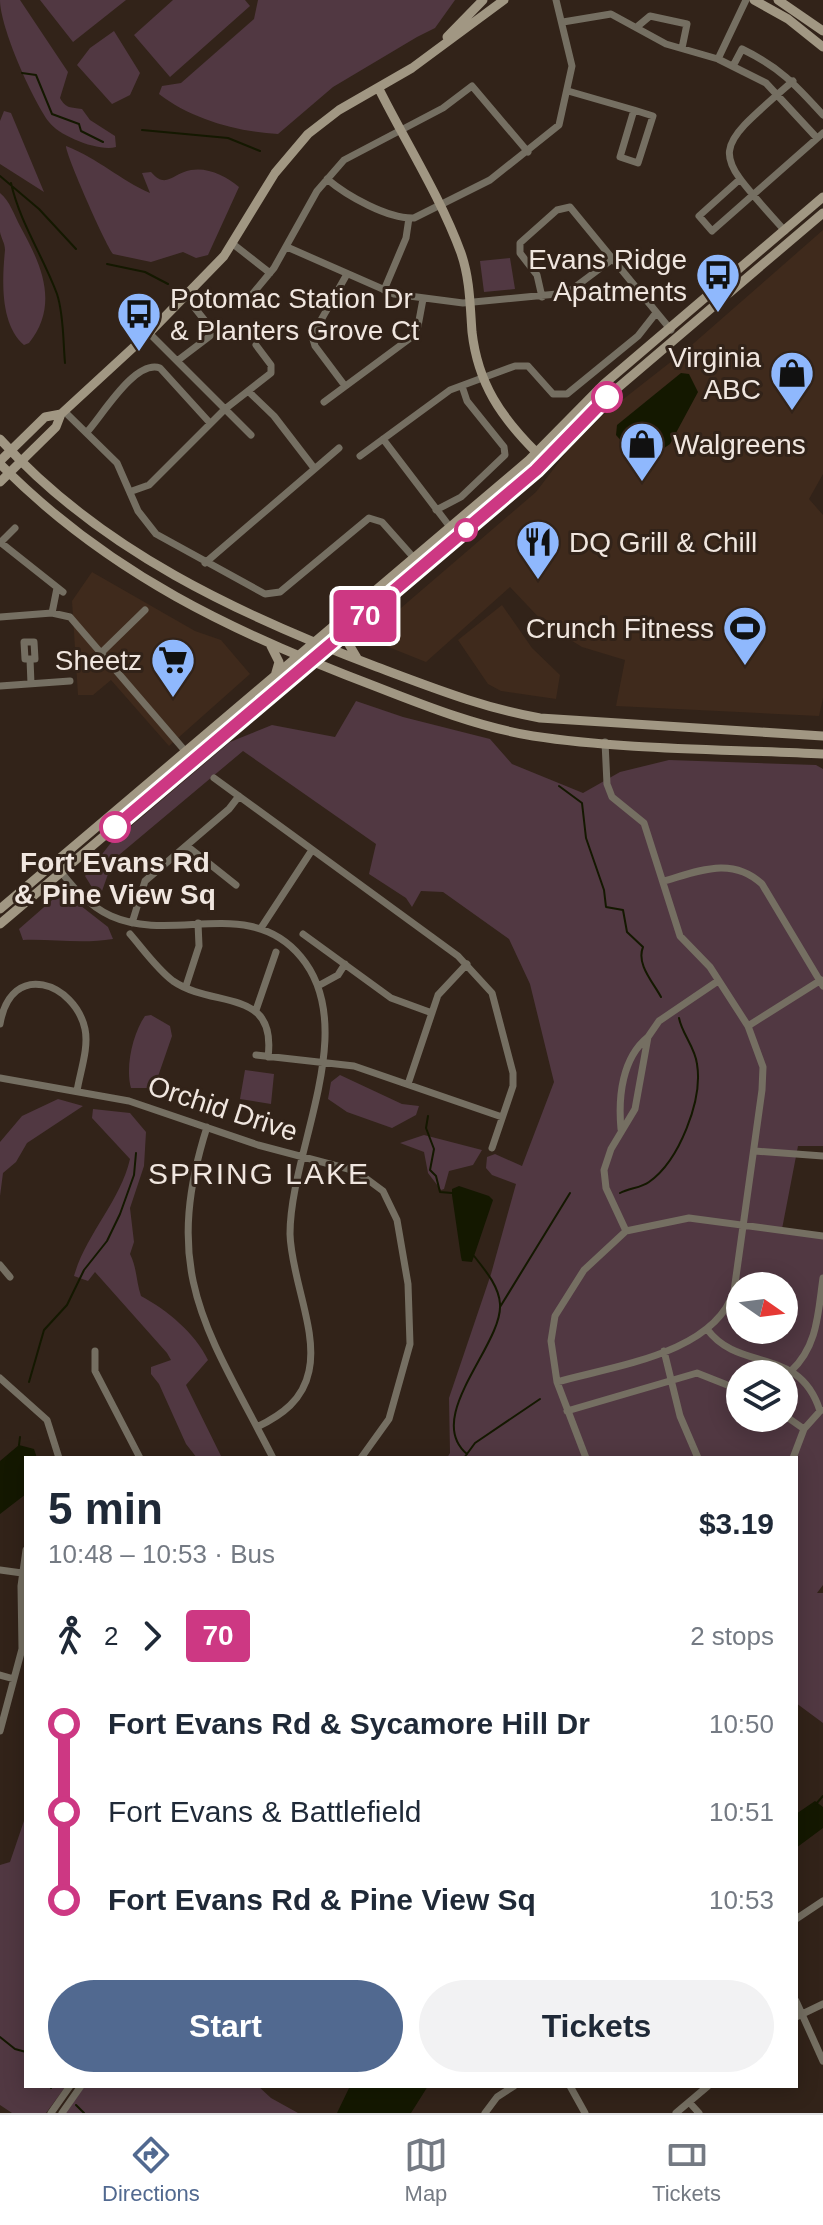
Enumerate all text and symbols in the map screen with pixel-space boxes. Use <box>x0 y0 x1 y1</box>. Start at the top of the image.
place label: Evans Ridge Apatments <box>528 244 687 307</box>
bus stop icon: Evans Ridge Apatments <box>694 251 742 314</box>
place label: Potomac Station Dr & Planters Grove Ct <box>170 283 419 346</box>
bus stop icon: Potomac Station Dr & Planters Grove Ct <box>115 290 163 353</box>
place label: Virginia ABC <box>668 342 761 405</box>
shop icon: Virginia ABC <box>768 349 816 412</box>
unlabelled marker <box>592 382 622 412</box>
shop icon: Walgreens <box>618 420 666 483</box>
place label: Walgreens <box>673 429 806 460</box>
restaurant icon: DQ Grill & Chill <box>514 518 562 581</box>
unlabelled marker <box>455 519 477 541</box>
place label: DQ Grill & Chill <box>569 527 757 558</box>
line badge: 70 <box>329 590 401 642</box>
text: 70 <box>349 600 381 631</box>
sports icon: Crunch Fitness <box>721 604 769 667</box>
place label: Crunch Fitness <box>526 613 714 644</box>
supermarket icon: Sheetz <box>149 636 197 699</box>
place label: Sheetz <box>55 645 142 676</box>
marker: Fort Evans Rd & Pine View Sq <box>100 812 130 842</box>
place label: Fort Evans Rd & Pine View Sq <box>14 847 216 910</box>
street label: Orchid Drive <box>144 1070 302 1147</box>
district label: SPRING LAKE <box>148 1157 370 1190</box>
north arrow <box>726 1272 798 1344</box>
map controls <box>726 1272 798 1432</box>
button: layers <box>726 1360 798 1432</box>
text: 5 min <box>48 1484 163 1533</box>
text: $3.19 <box>699 1507 774 1540</box>
text: 10:48 – 10:53 · Bus <box>48 1539 275 1569</box>
icon: walk <box>48 1614 92 1658</box>
icon: forward <box>130 1614 174 1658</box>
text: 70 <box>202 1620 234 1651</box>
text: 2 <box>104 1621 118 1651</box>
text: 2 stops <box>690 1621 774 1651</box>
text: Fort Evans Rd & Sycamore Hill Dr <box>108 1707 590 1740</box>
text: 10:50 <box>709 1709 774 1739</box>
text: Fort Evans & Battlefield <box>108 1795 421 1828</box>
text: 10:51 <box>709 1797 774 1827</box>
text: Fort Evans Rd & Pine View Sq <box>108 1883 536 1916</box>
text: 10:53 <box>709 1885 774 1915</box>
button: Start <box>48 1980 403 2072</box>
button: Tickets <box>419 1980 774 2072</box>
tab: Directions <box>102 2133 200 2207</box>
tab: Map <box>404 2133 448 2207</box>
tab: Tickets <box>652 2133 721 2207</box>

